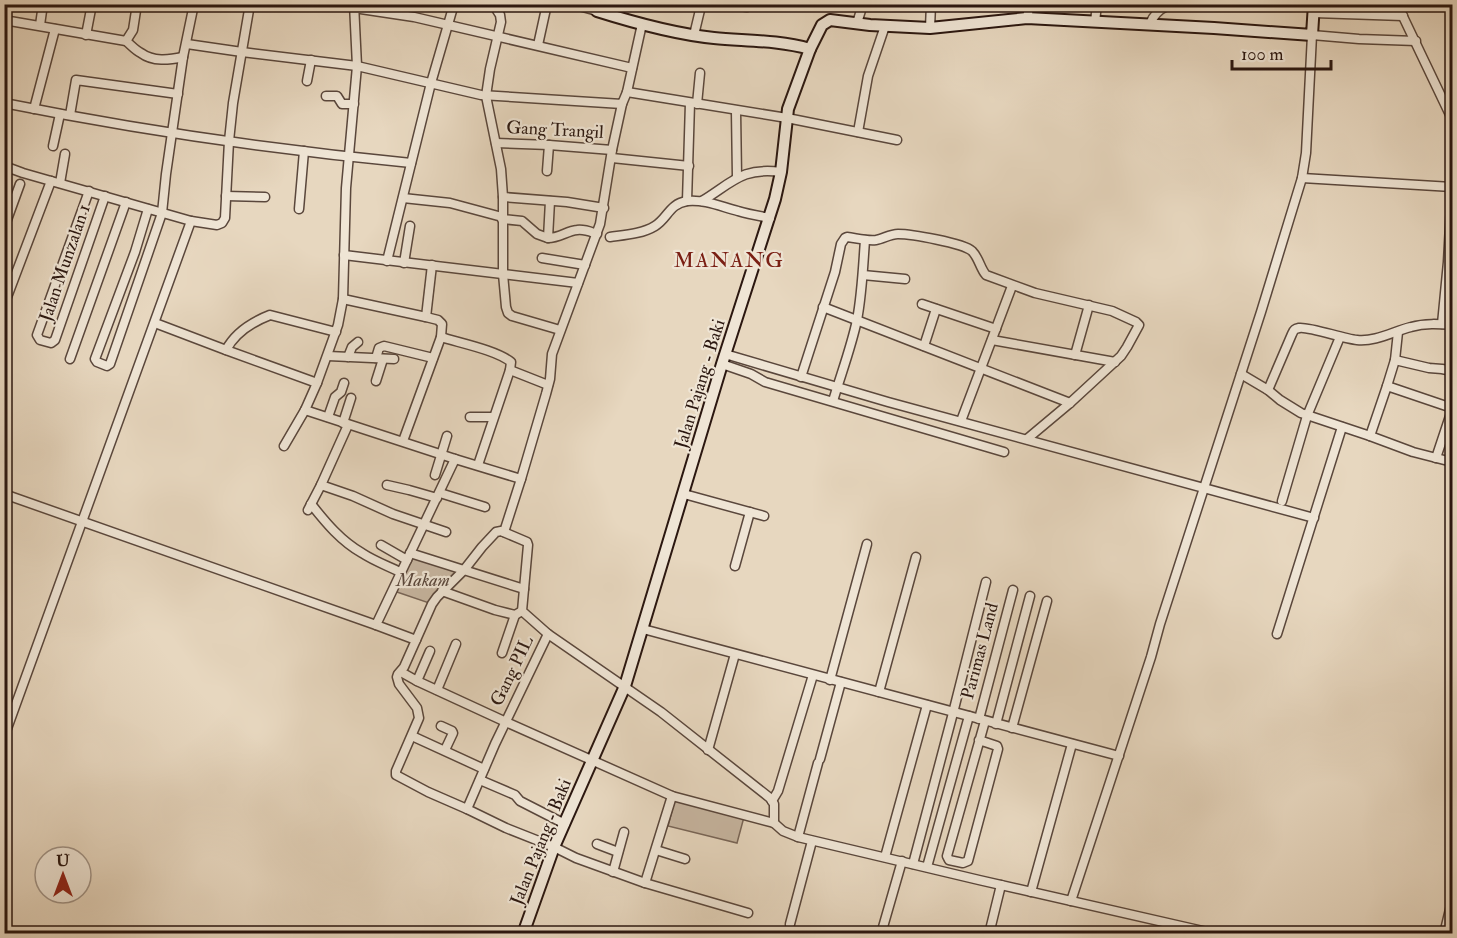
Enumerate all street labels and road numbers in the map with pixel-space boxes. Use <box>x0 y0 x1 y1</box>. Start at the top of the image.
street label: Gang Trangil <box>506 116 605 144</box>
street label: Jalan Munzalan 1 <box>34 201 96 326</box>
street label: Jalan Pajang - Baki <box>669 316 731 453</box>
street label: Parimas Land <box>956 600 1004 702</box>
street label: Gang PIL <box>485 632 539 710</box>
street label: Jalan Pajang - Baki <box>505 775 577 910</box>

